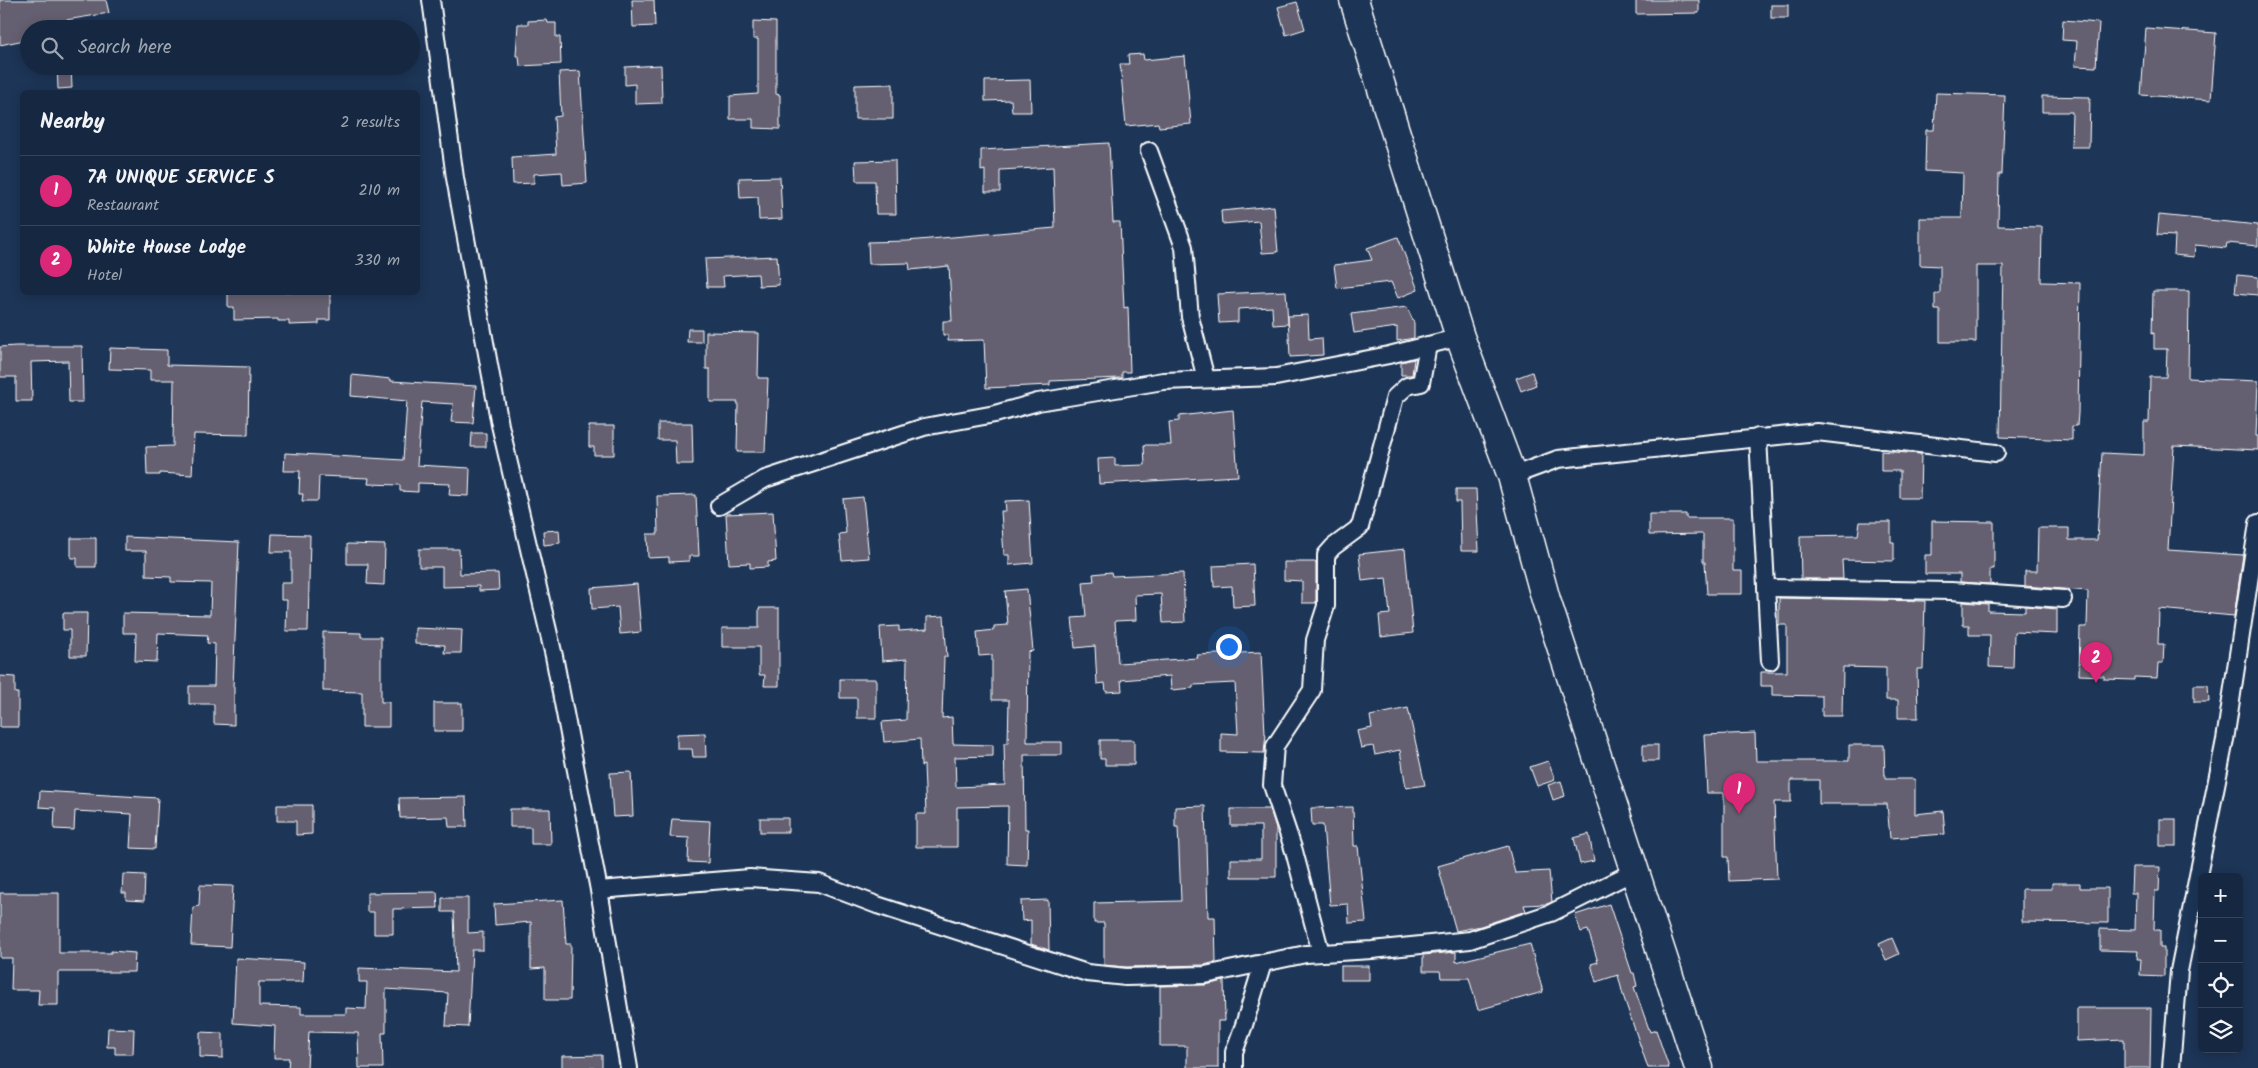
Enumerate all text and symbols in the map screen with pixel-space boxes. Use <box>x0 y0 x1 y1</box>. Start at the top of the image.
search box <box>20 20 420 75</box>
text: Search here <box>78 33 172 63</box>
icon: search <box>38 34 66 62</box>
text: Nearby <box>40 106 105 139</box>
text: 2 results <box>340 110 400 135</box>
text: 7A UNIQUE SERVICE S <box>87 163 274 193</box>
text: 1 <box>54 178 58 203</box>
text: 210 m <box>359 178 400 203</box>
text: Restaurant <box>87 193 159 218</box>
text: White House Lodge <box>87 233 246 263</box>
text: 2 <box>51 248 61 273</box>
text: 330 m <box>355 248 400 273</box>
text: Hotel <box>87 263 122 288</box>
your location <box>1216 634 1242 660</box>
pin: 2 <box>2080 642 2112 683</box>
pin: 1 <box>1723 773 1755 814</box>
map controls <box>2198 873 2243 1053</box>
button: + <box>2198 873 2243 918</box>
button: − <box>2198 918 2243 963</box>
button: locate <box>2198 963 2243 1008</box>
button: layers <box>2198 1008 2243 1053</box>

